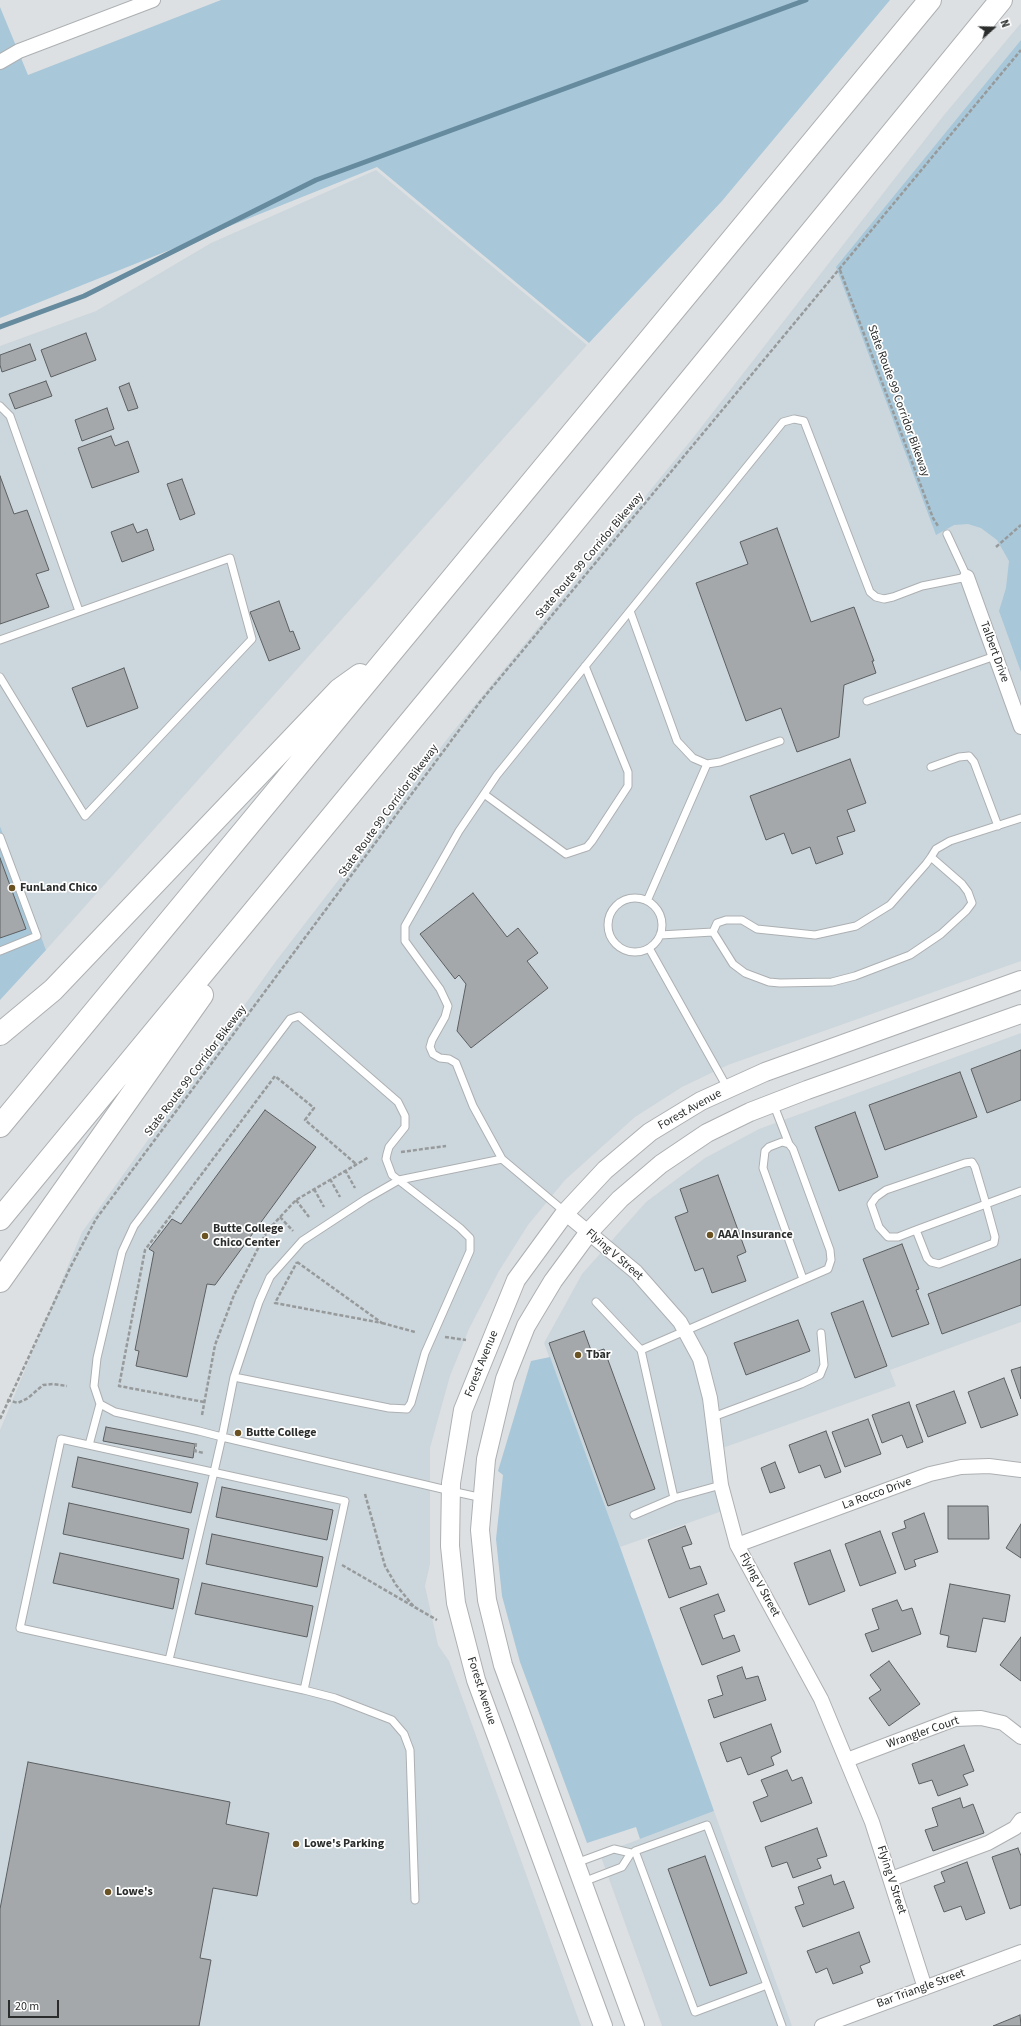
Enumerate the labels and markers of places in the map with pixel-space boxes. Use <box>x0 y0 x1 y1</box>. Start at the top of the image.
place label: FunLand Chico <box>20 881 98 895</box>
marker: FunLand Chico <box>7 883 17 893</box>
place label: Butte College Chico Center <box>213 1222 283 1250</box>
place label: AAA Insurance <box>718 1228 793 1242</box>
marker: AAA Insurance <box>705 1230 715 1240</box>
marker: Butte College Chico Center <box>200 1231 210 1241</box>
place label: Tbar <box>586 1348 611 1362</box>
marker: Tbar <box>573 1350 583 1360</box>
place label: Butte College <box>246 1426 316 1440</box>
marker: Butte College <box>233 1428 243 1438</box>
place label: Lowe's Parking <box>304 1837 384 1851</box>
marker: Lowe's Parking <box>291 1839 301 1849</box>
place label: Lowe's <box>116 1885 153 1899</box>
marker: Lowe's <box>103 1887 113 1897</box>

